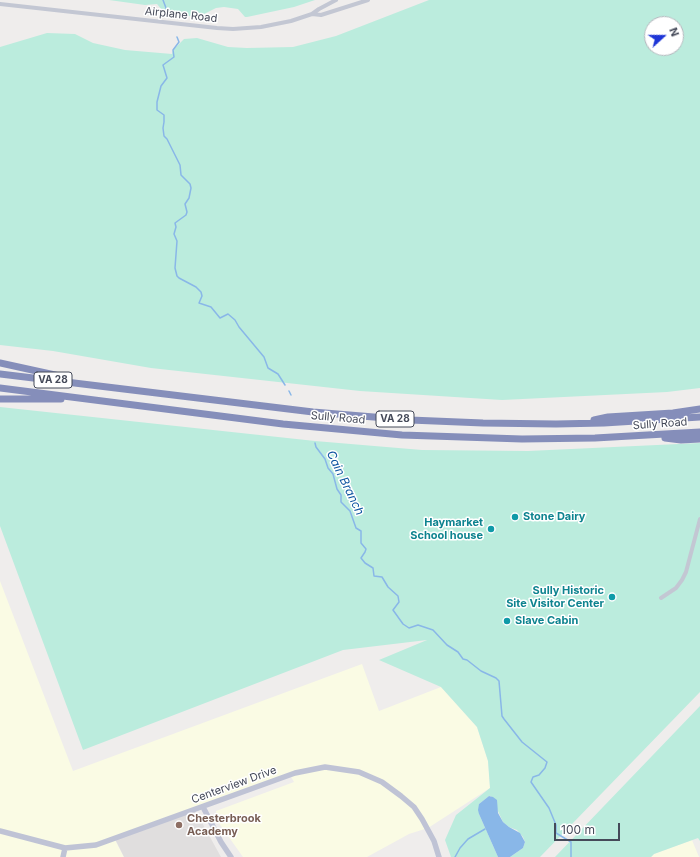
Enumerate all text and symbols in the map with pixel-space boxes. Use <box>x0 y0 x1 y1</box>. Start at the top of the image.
street label: Airplane Road <box>144 5 218 25</box>
north arrow <box>644 16 684 56</box>
text: N <box>666 26 682 38</box>
road number: VA 28 <box>34 372 72 388</box>
street label: Sully Road <box>310 409 366 427</box>
road number: VA 28 <box>376 411 414 427</box>
street label: Sully Road <box>632 416 688 432</box>
water label: Cain Branch <box>323 448 367 518</box>
place label: Stone Dairy <box>523 510 585 524</box>
marker: Stone Dairy <box>510 512 520 522</box>
place label: Haymarket School house <box>410 516 483 542</box>
marker: Haymarket School house <box>486 524 496 534</box>
place label: Sully Historic Site Visitor Center <box>506 584 604 610</box>
marker: Sully Historic Site Visitor Center <box>607 592 617 602</box>
place label: Slave Cabin <box>515 614 578 628</box>
marker: Slave Cabin <box>502 616 512 626</box>
street label: Centerview Drive <box>190 763 278 807</box>
place label: Chesterbrook Academy <box>187 812 261 838</box>
scale bar <box>556 815 622 841</box>
marker: Chesterbrook Academy <box>174 820 184 830</box>
text: 100 m <box>561 822 595 837</box>

